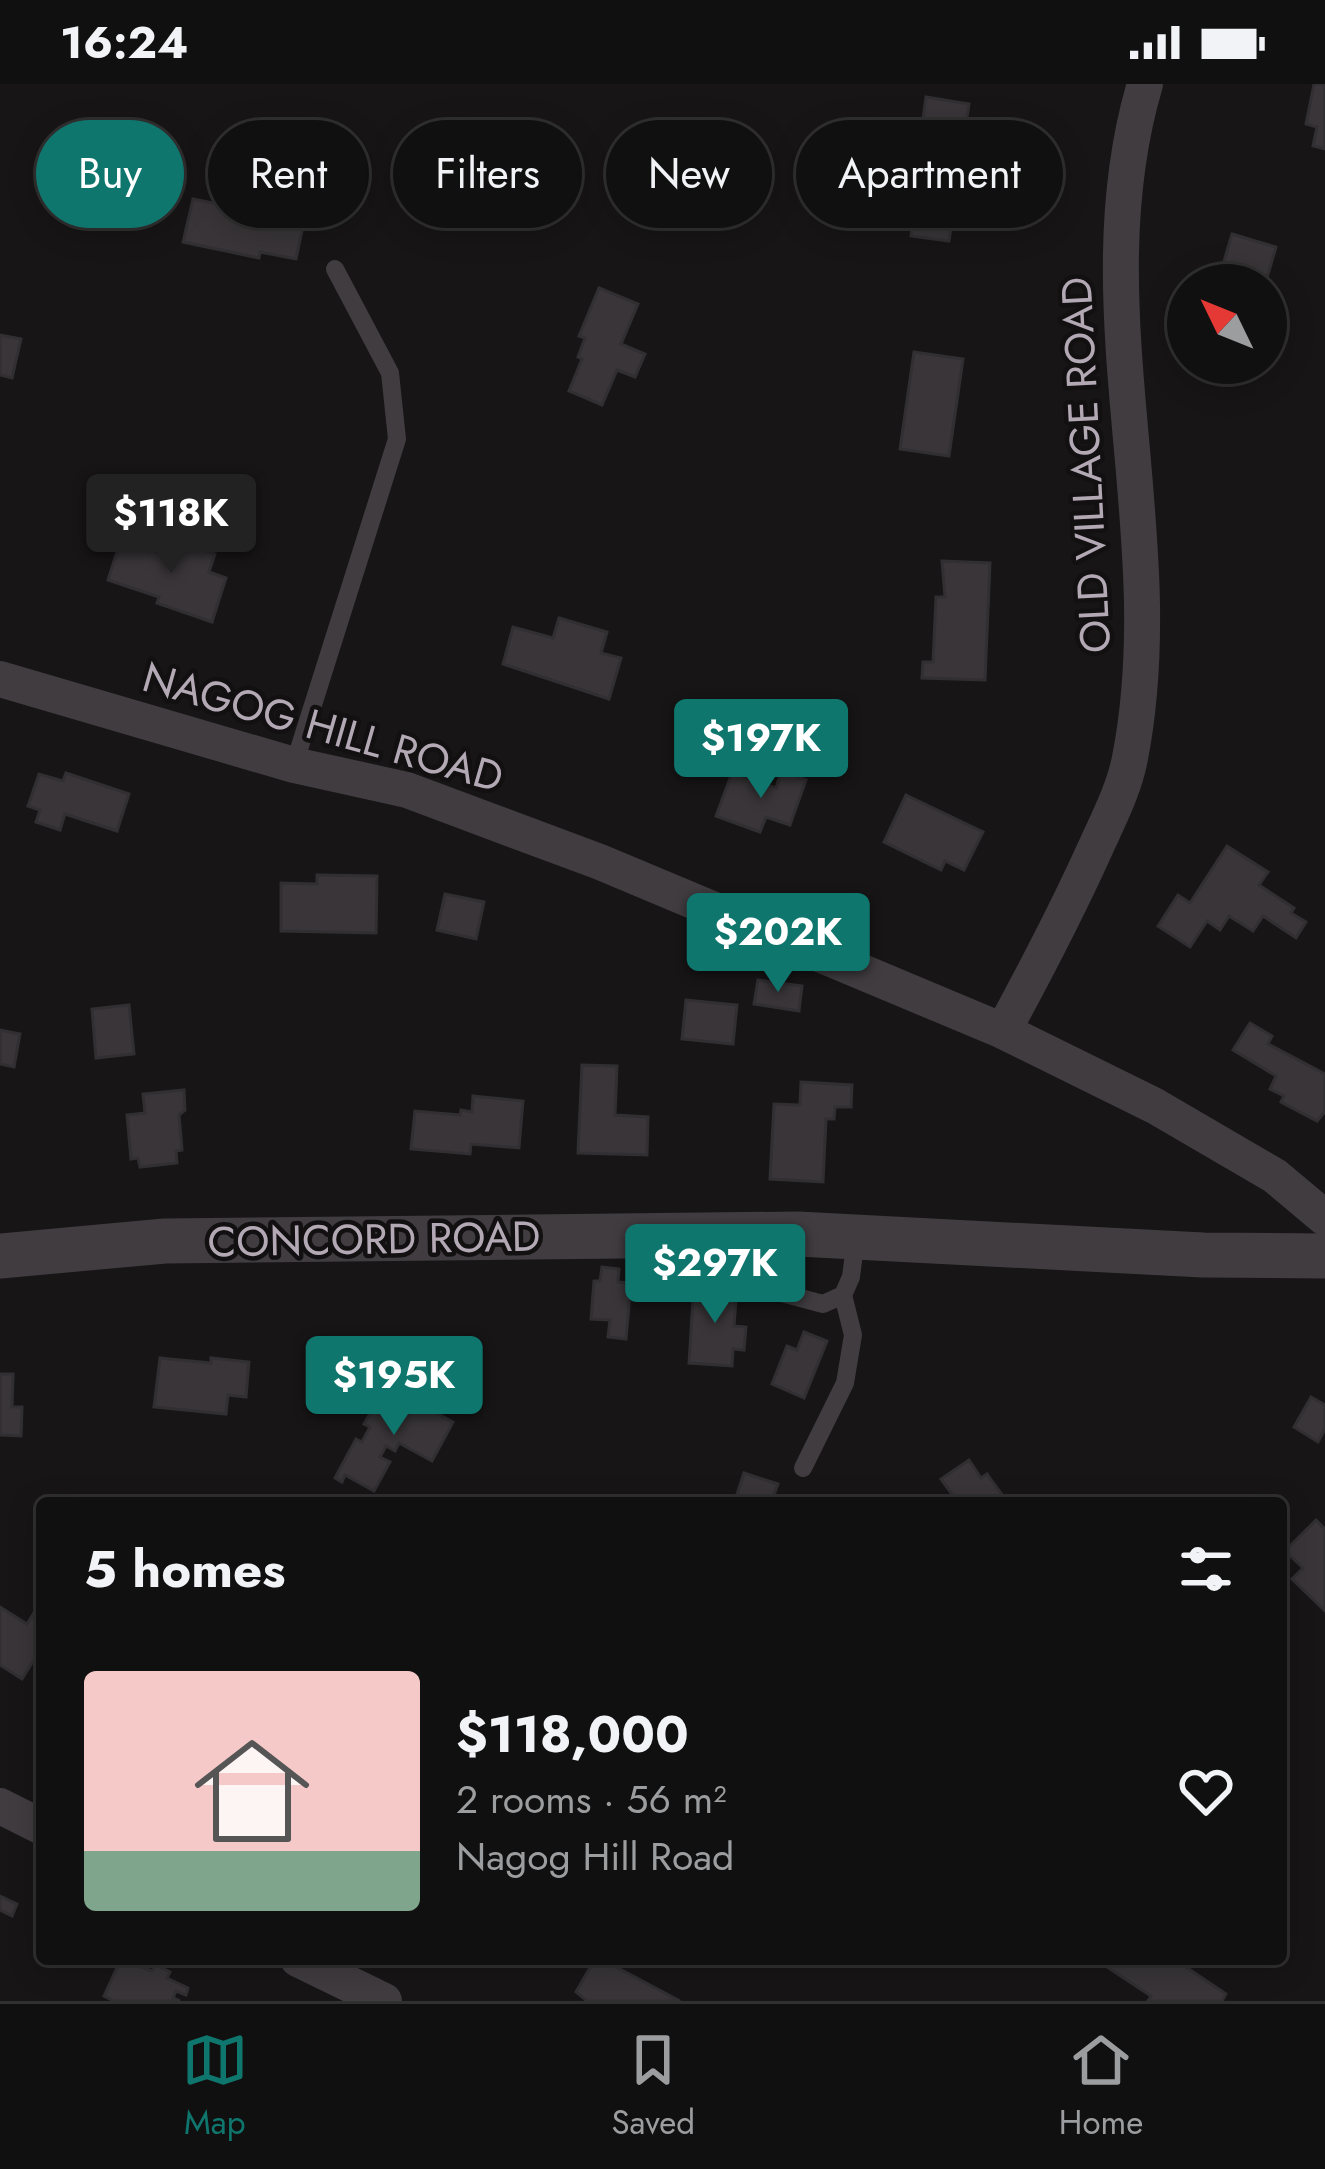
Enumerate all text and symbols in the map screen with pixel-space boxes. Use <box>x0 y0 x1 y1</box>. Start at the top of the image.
text: 16:24 <box>60 10 188 75</box>
chip: Buy <box>36 120 184 228</box>
chip: Rent <box>208 120 369 228</box>
chip: Filters <box>393 120 582 228</box>
chip: New <box>606 120 772 228</box>
chip: Apartment <box>796 120 1063 228</box>
north arrow <box>1167 264 1287 384</box>
map controls <box>1167 264 1287 384</box>
street label: OLD VILLAGE ROAD <box>1046 275 1126 655</box>
pin: $118K <box>87 474 255 576</box>
text: $118K <box>113 484 229 541</box>
street label: NAGOG HILL ROAD <box>136 646 510 808</box>
pin: $197K <box>677 699 845 801</box>
text: $197K <box>701 709 821 766</box>
pin: $202K <box>694 893 862 995</box>
text: $202K <box>714 903 842 960</box>
street label: CONCORD ROAD <box>207 1206 541 1272</box>
pin: $297K <box>631 1224 799 1326</box>
text: $297K <box>652 1234 778 1291</box>
pin: $195K <box>310 1336 478 1438</box>
text: $195K <box>333 1346 455 1403</box>
text: 5 homes <box>84 1532 286 1606</box>
icon: filters <box>1173 1536 1239 1602</box>
text: $118,000 <box>456 1697 689 1771</box>
icon: home <box>180 1719 324 1863</box>
icon: heart <box>1173 1758 1239 1824</box>
text: 2 rooms · 56 m² <box>456 1771 727 1828</box>
text: Nagog Hill Road <box>456 1828 734 1885</box>
tab: Map <box>182 2027 248 2146</box>
tab: Saved <box>612 2027 695 2146</box>
tab: Home <box>1059 2027 1143 2146</box>

